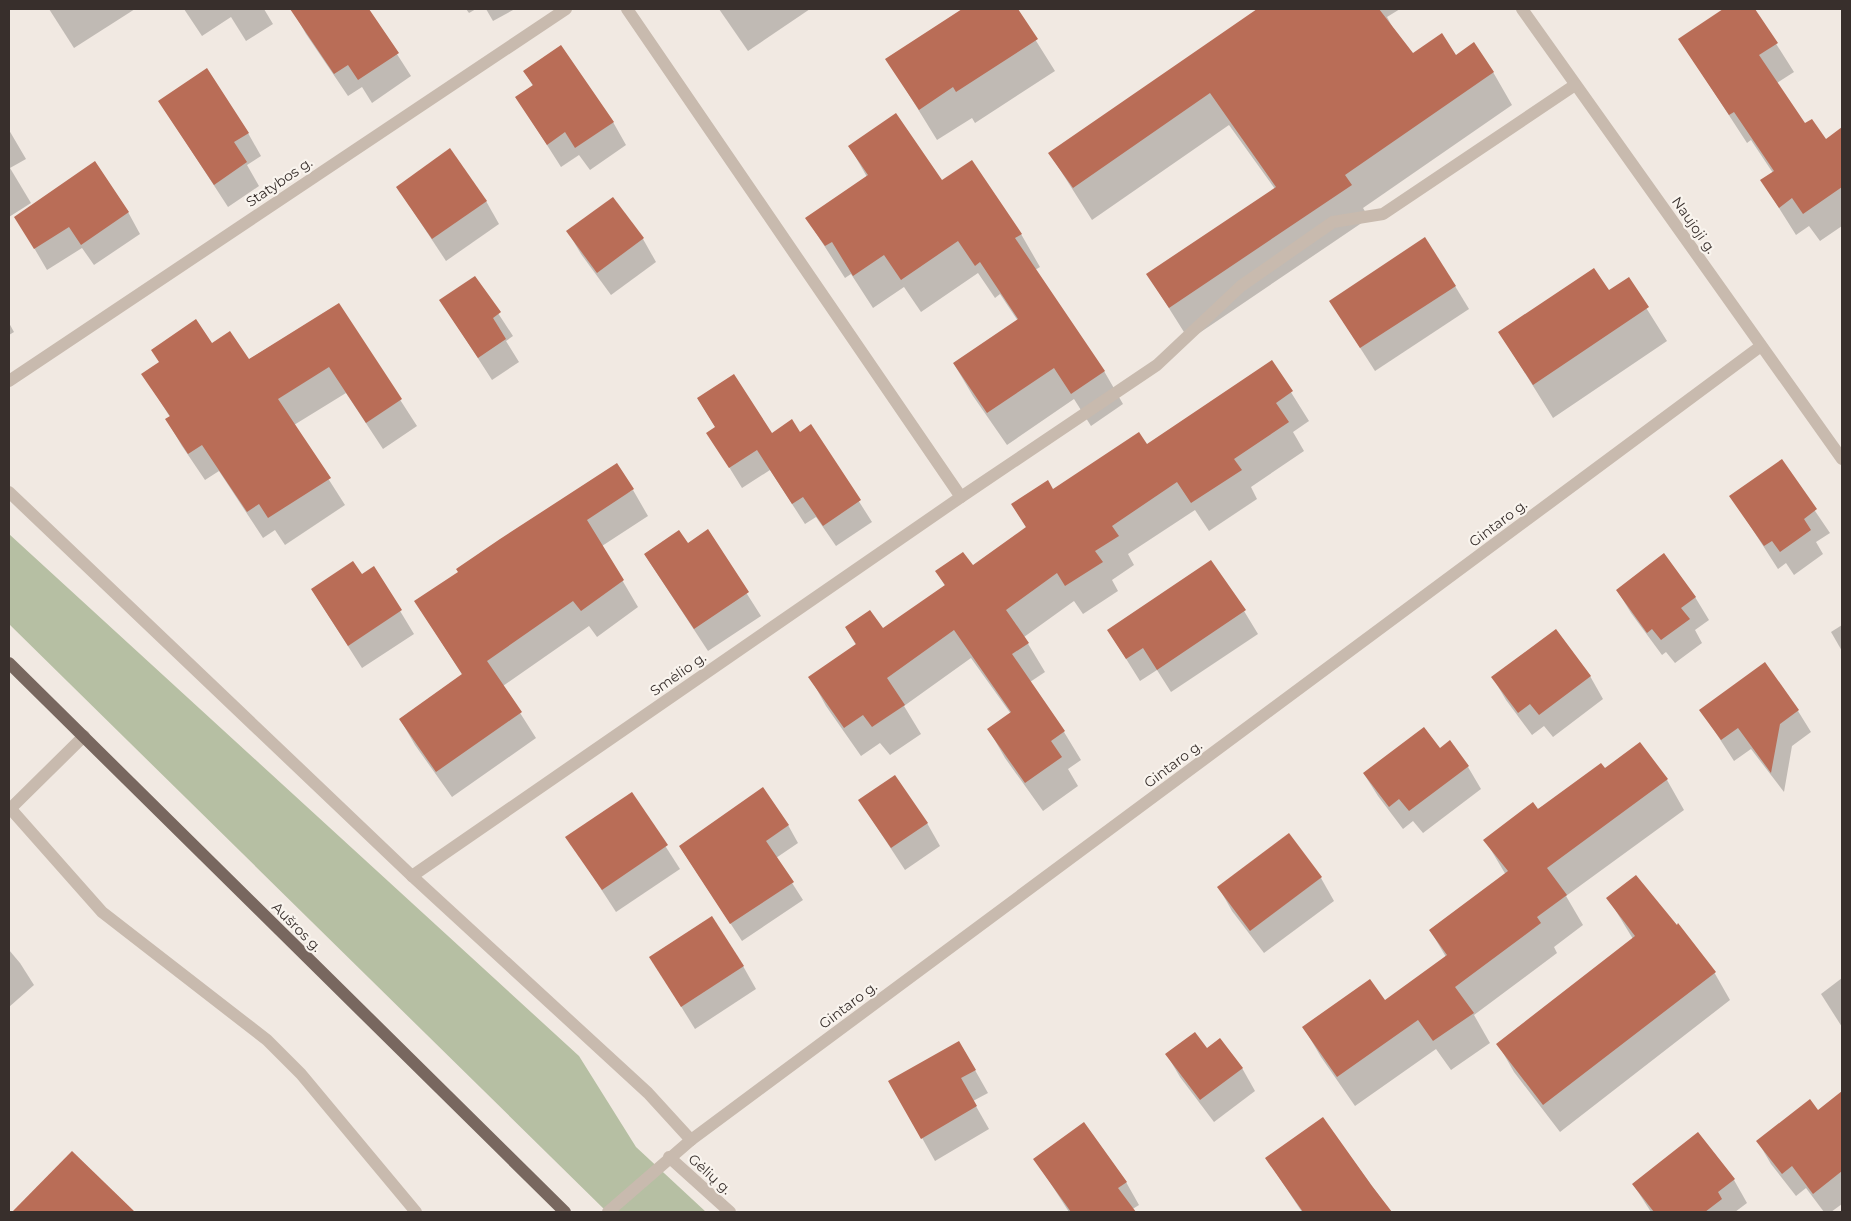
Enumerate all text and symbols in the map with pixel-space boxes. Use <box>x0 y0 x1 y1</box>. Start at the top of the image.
street label: Statybos g. <box>242 153 316 211</box>
street label: Naujoji g. <box>1668 193 1720 257</box>
street label: Gintaro g. <box>1465 495 1531 551</box>
street label: Smėlio g. <box>646 648 710 700</box>
street label: Gintaro g. <box>1140 736 1206 792</box>
street label: Aušros g. <box>268 898 326 956</box>
street label: Gintaro g. <box>815 977 881 1033</box>
street label: Gėlių g. <box>684 1150 736 1198</box>

